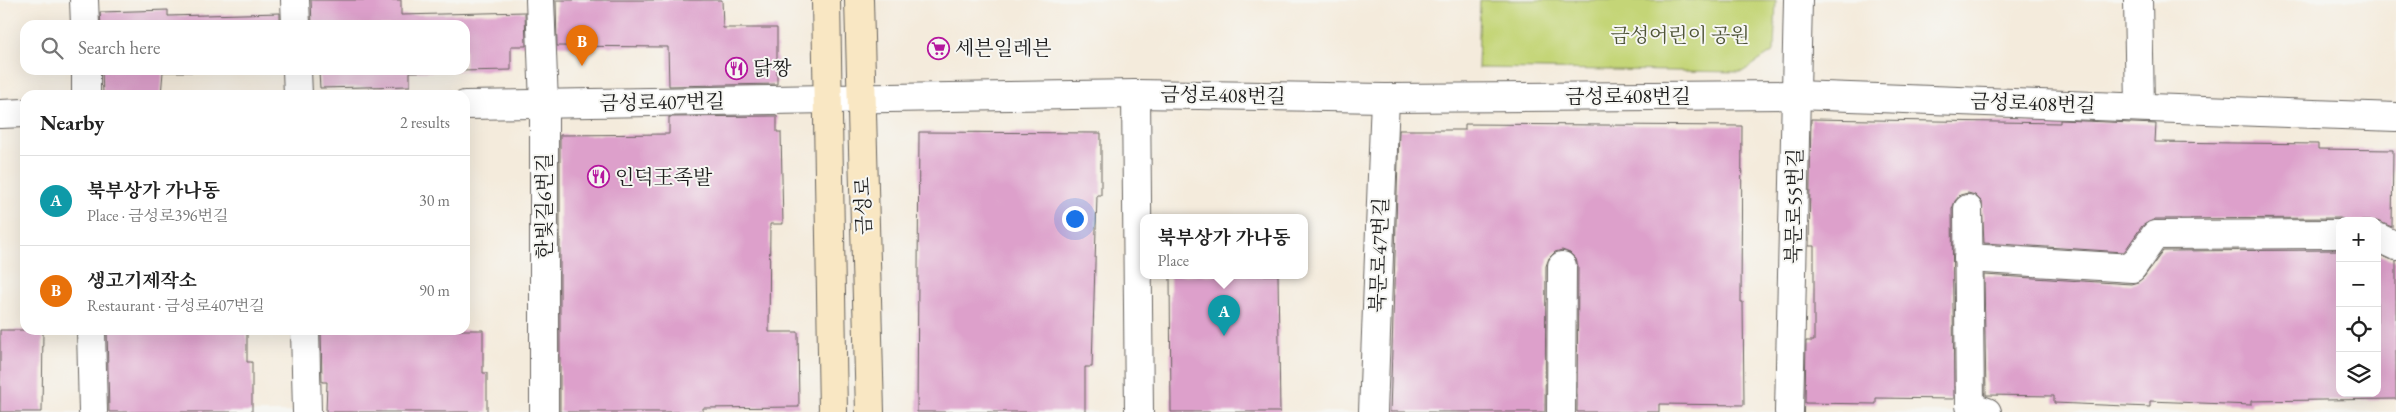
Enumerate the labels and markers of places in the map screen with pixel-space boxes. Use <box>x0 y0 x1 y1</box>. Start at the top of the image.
pin: B <box>566 25 598 66</box>
place label: 세븐일레븐 <box>955 35 1052 61</box>
supermarket icon: 세븐일레븐 <box>927 36 951 60</box>
place label: 닭짱 <box>753 55 792 81</box>
restaurant icon: 닭짱 <box>725 56 749 80</box>
place label: 인덕王족발 <box>615 164 713 190</box>
restaurant icon: 인덕王족발 <box>587 165 611 189</box>
pin: A <box>1208 295 1240 336</box>

